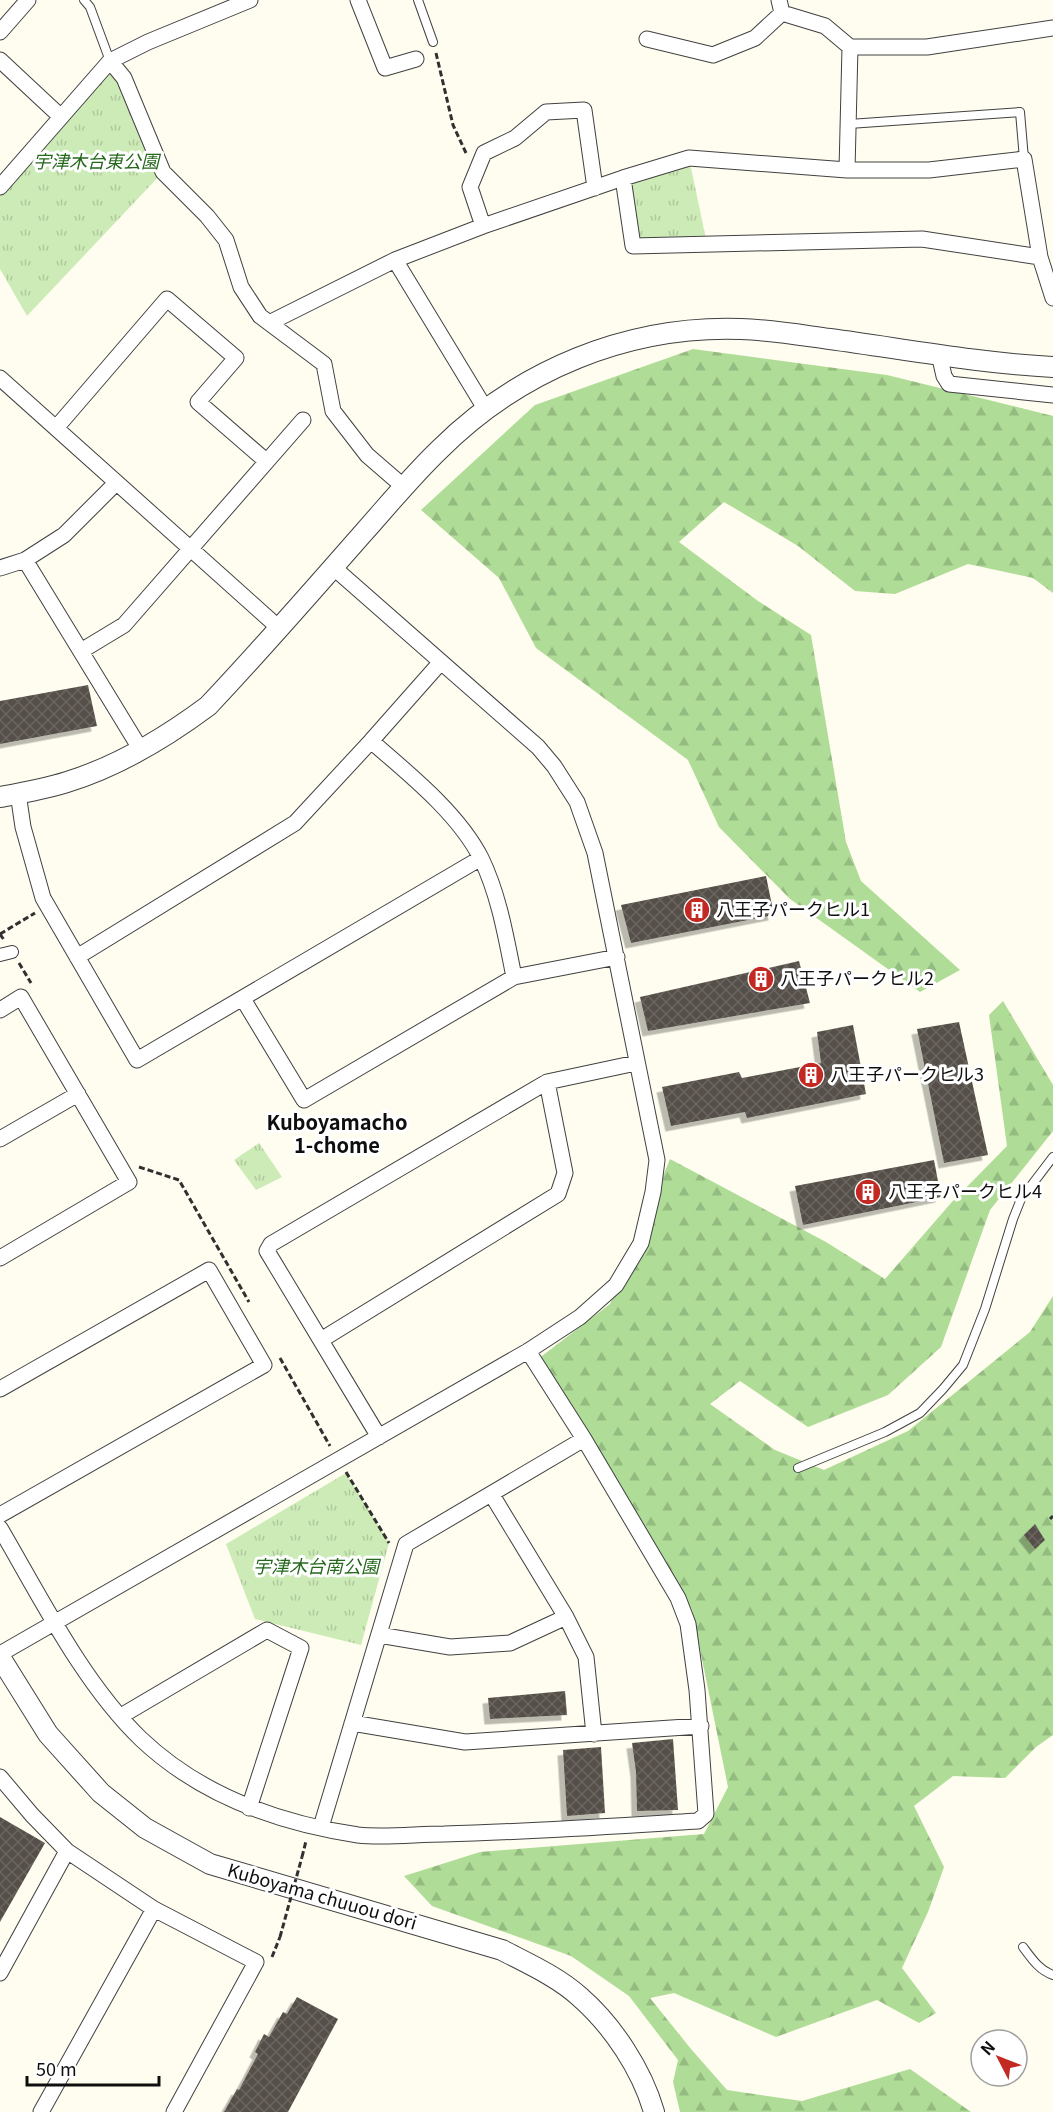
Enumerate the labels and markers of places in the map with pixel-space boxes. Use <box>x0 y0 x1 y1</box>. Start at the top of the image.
building icon: 八王子パークヒル1 <box>682 895 712 925</box>
place label: 八王子パークヒル1 <box>716 895 870 921</box>
building icon: 八王子パークヒル2 <box>746 964 776 994</box>
place label: 八王子パークヒル2 <box>780 964 934 990</box>
building icon: 八王子パークヒル3 <box>796 1060 826 1090</box>
place label: 八王子パークヒル3 <box>830 1060 984 1086</box>
building icon: 八王子パークヒル4 <box>853 1177 883 1207</box>
place label: 八王子パークヒル4 <box>888 1177 1042 1203</box>

